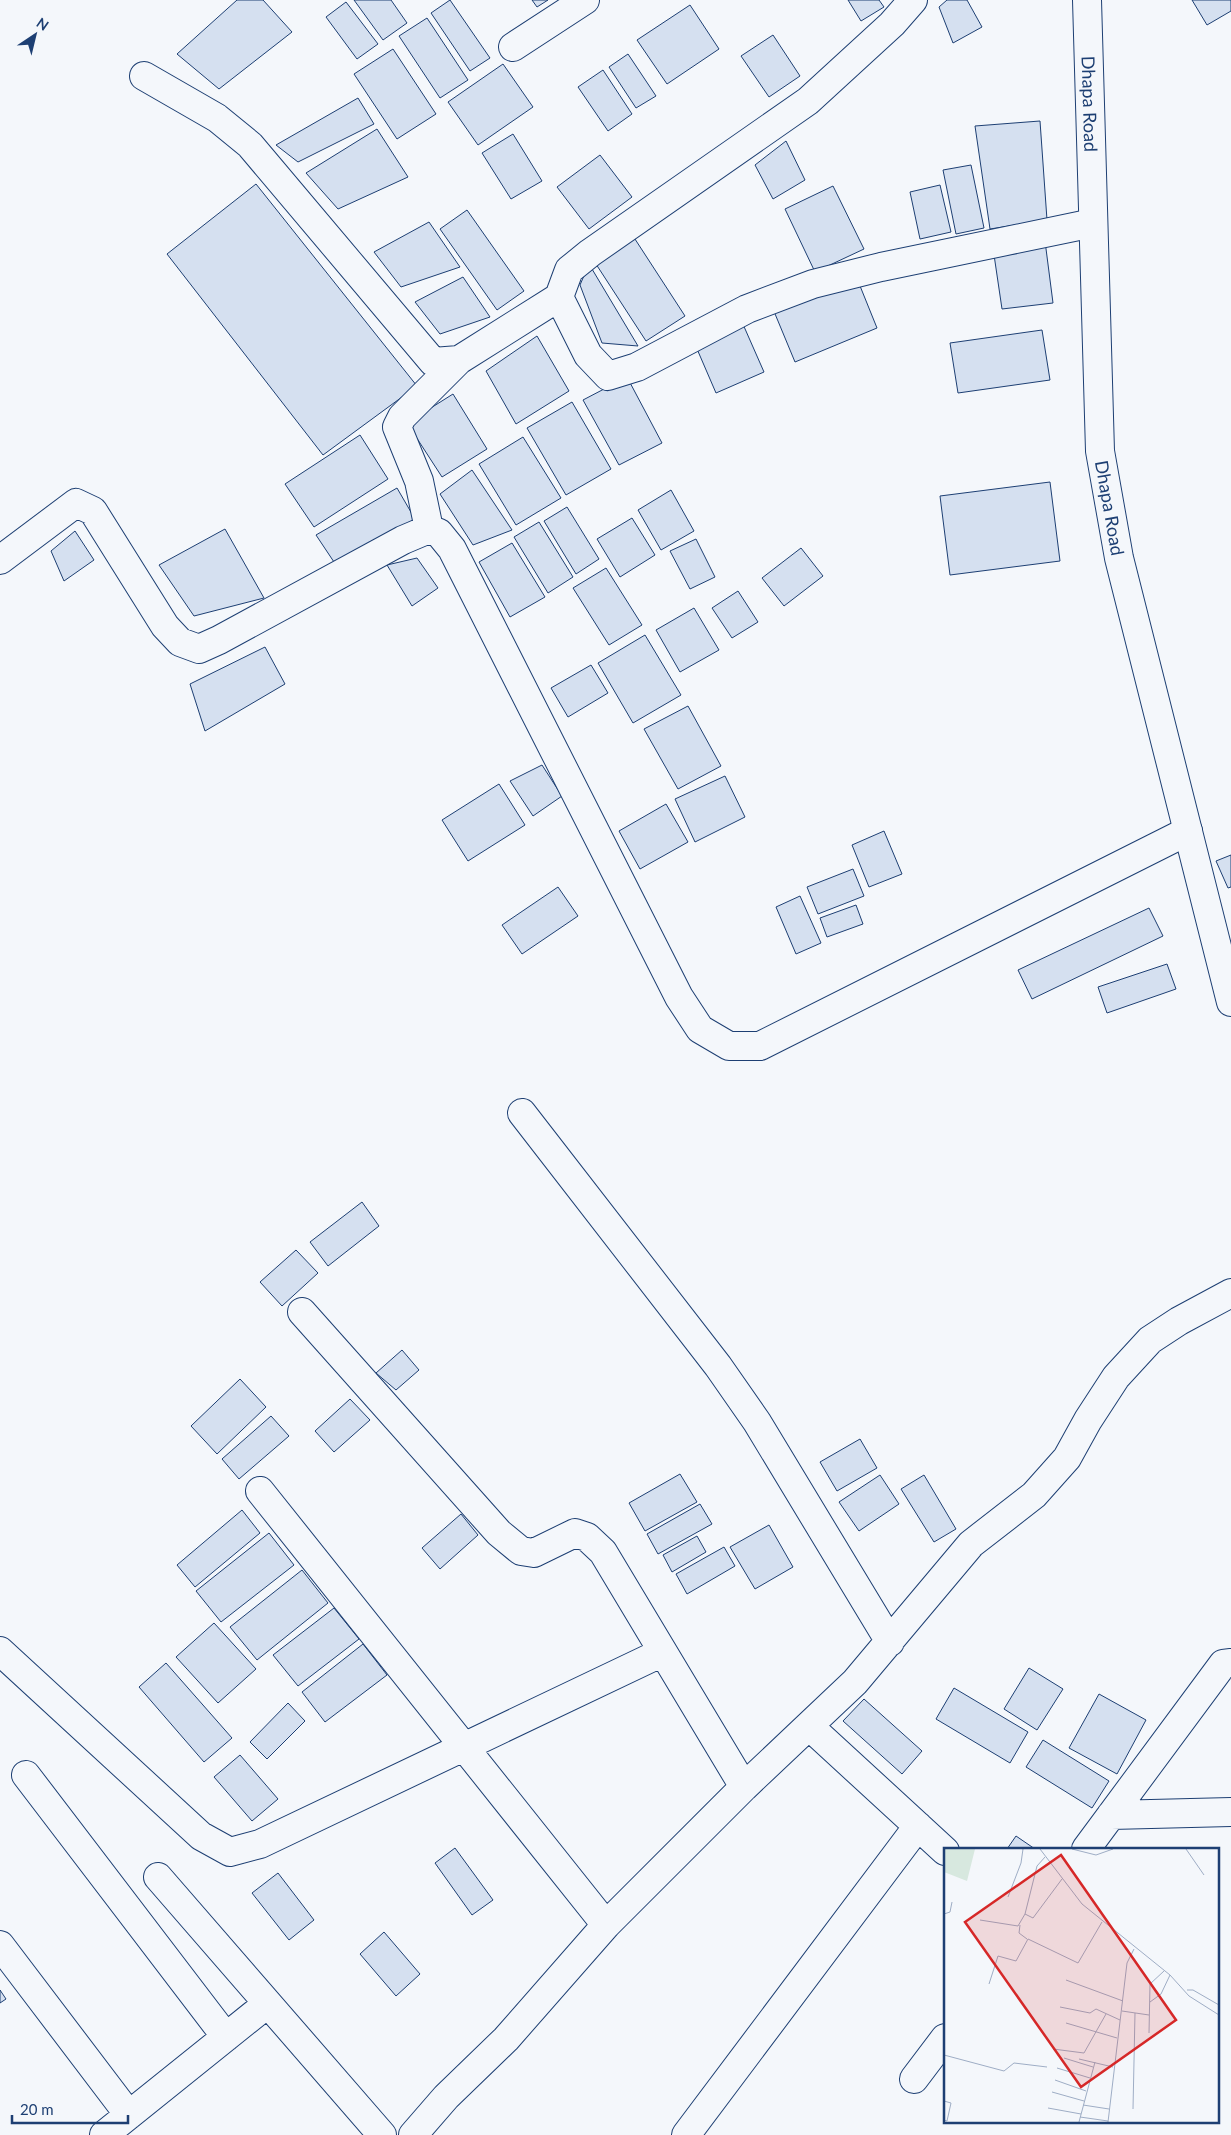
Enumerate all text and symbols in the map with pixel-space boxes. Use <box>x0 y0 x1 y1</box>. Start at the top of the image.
north arrow <box>10 10 60 60</box>
text: N <box>33 14 52 34</box>
street label: Dhapa Road <box>1078 56 1102 152</box>
street label: Dhapa Road <box>1091 459 1129 557</box>
inset map <box>944 1848 1218 2122</box>
scale bar <box>12 2092 129 2124</box>
text: 20 m <box>20 2100 54 2118</box>

